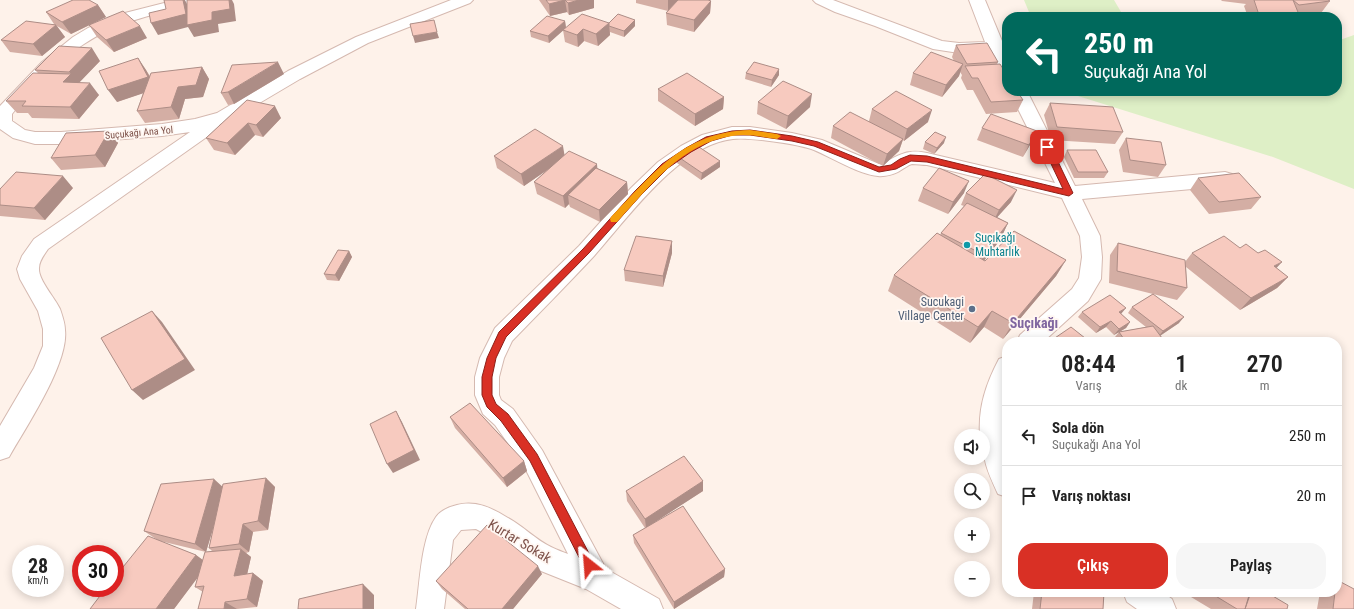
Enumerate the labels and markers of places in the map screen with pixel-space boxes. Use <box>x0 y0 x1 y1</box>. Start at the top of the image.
pin <box>1030 130 1064 164</box>
place label: Suçıkağı Muhtarlık <box>975 231 1020 259</box>
marker: Suçıkağı Muhtarlık <box>962 240 972 250</box>
place label: Sucukagi Village Center <box>898 295 964 323</box>
marker: Sucukagi Village Center <box>967 304 977 314</box>

